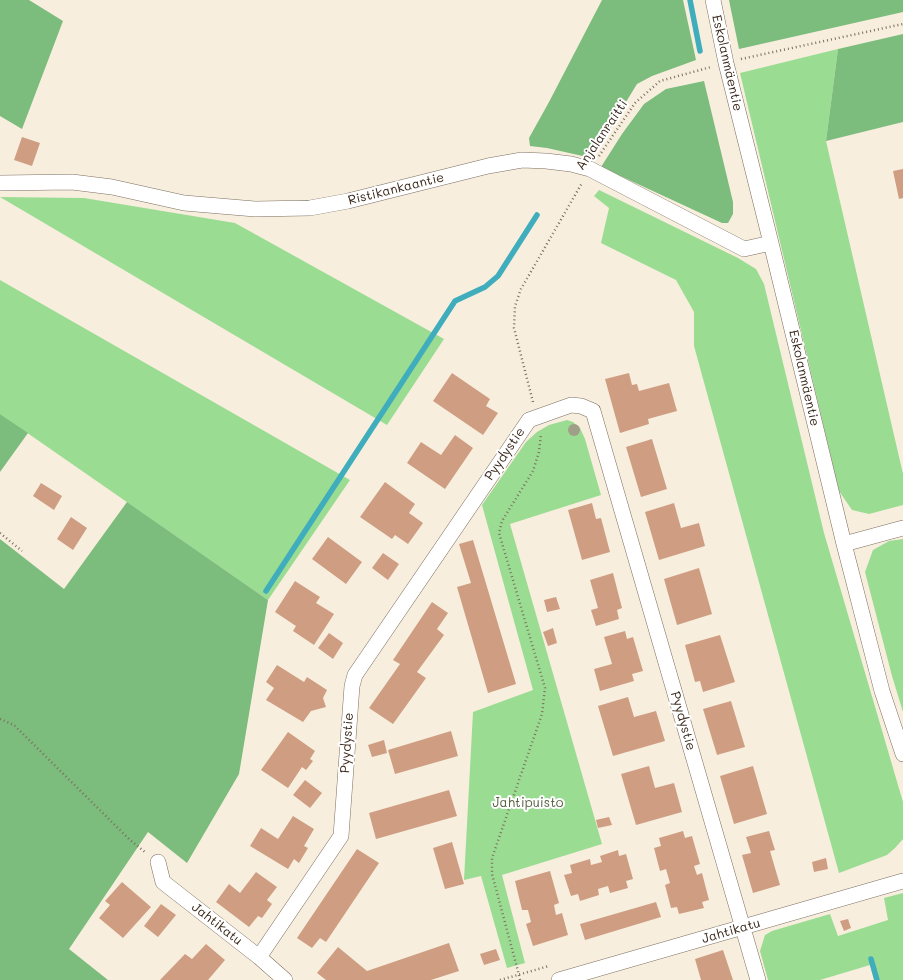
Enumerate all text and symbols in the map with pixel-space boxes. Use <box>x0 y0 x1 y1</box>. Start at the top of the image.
street label: Eskolanmäentie <box>708 13 746 113</box>
street label: Anjalanraitti <box>573 97 631 173</box>
street label: Ristikankaantie <box>346 170 446 208</box>
street label: Eskolanmäentie <box>785 328 823 428</box>
street label: Pyydystie <box>482 425 528 483</box>
street label: Pyydystie <box>667 690 699 752</box>
street label: Pyydystie <box>337 712 357 774</box>
park label: Jahtipuisto <box>492 795 564 811</box>
street label: Jahtikatu <box>189 899 245 949</box>
street label: Jahtikatu <box>700 915 762 947</box>

